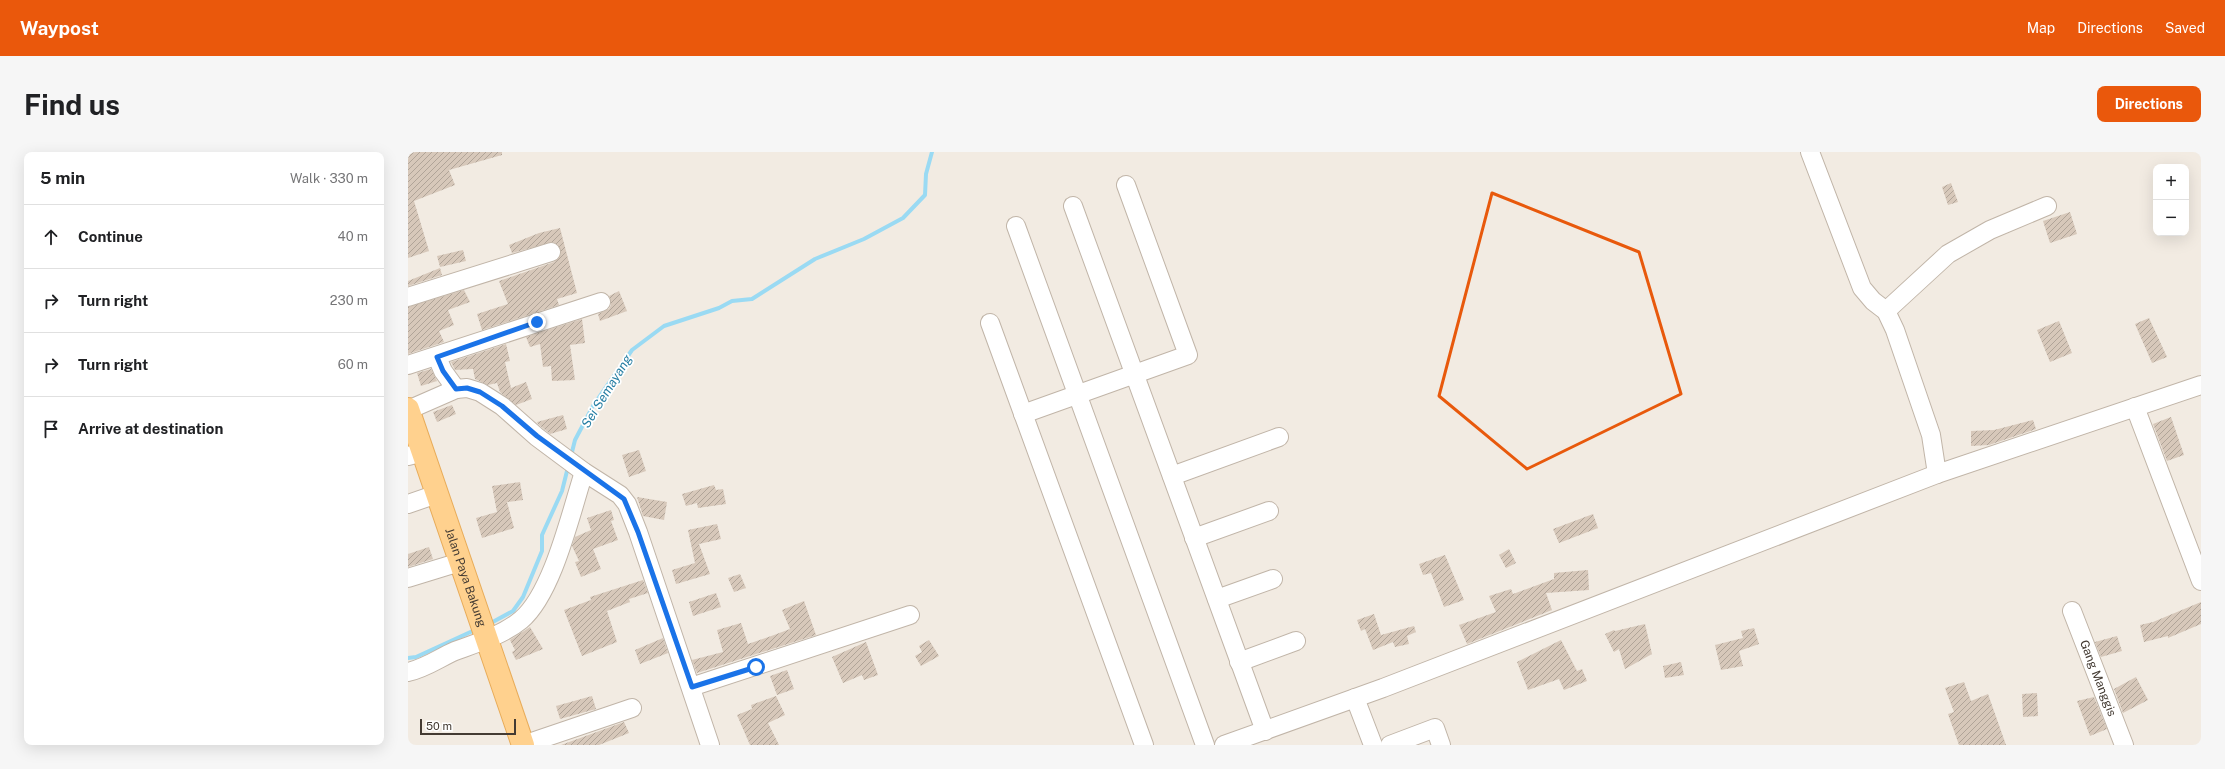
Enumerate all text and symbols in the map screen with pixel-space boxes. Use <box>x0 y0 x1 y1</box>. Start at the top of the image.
text: Waypost <box>20 17 99 39</box>
text: Map <box>2027 20 2055 36</box>
text: Directions <box>2077 20 2143 36</box>
text: Saved <box>2165 20 2205 36</box>
button: Directions <box>2097 86 2201 122</box>
text: Find us <box>24 88 120 121</box>
map controls <box>2153 164 2189 236</box>
button: + <box>2153 164 2189 200</box>
text: 5 min <box>40 168 85 188</box>
text: Walk · 330 m <box>290 171 368 186</box>
button: − <box>2153 200 2189 236</box>
icon: ahead <box>40 226 62 248</box>
text: Continue <box>78 228 143 245</box>
text: 40 m <box>337 229 368 244</box>
icon: right <box>40 290 62 312</box>
text: Turn right <box>78 292 148 309</box>
text: 230 m <box>330 293 368 308</box>
route end <box>528 313 546 331</box>
water label: Sei Semayang <box>578 352 635 431</box>
icon: right <box>40 354 62 376</box>
text: Turn right <box>78 356 148 373</box>
text: 60 m <box>338 357 368 372</box>
icon: arrive <box>40 418 62 440</box>
text: Arrive at destination <box>78 420 223 437</box>
street label: Jalan Paya Bakung <box>442 526 489 629</box>
street label: Gang Manggis <box>2077 638 2119 718</box>
route start <box>747 658 765 676</box>
scale bar <box>420 717 516 736</box>
text: 50 m <box>426 720 452 732</box>

